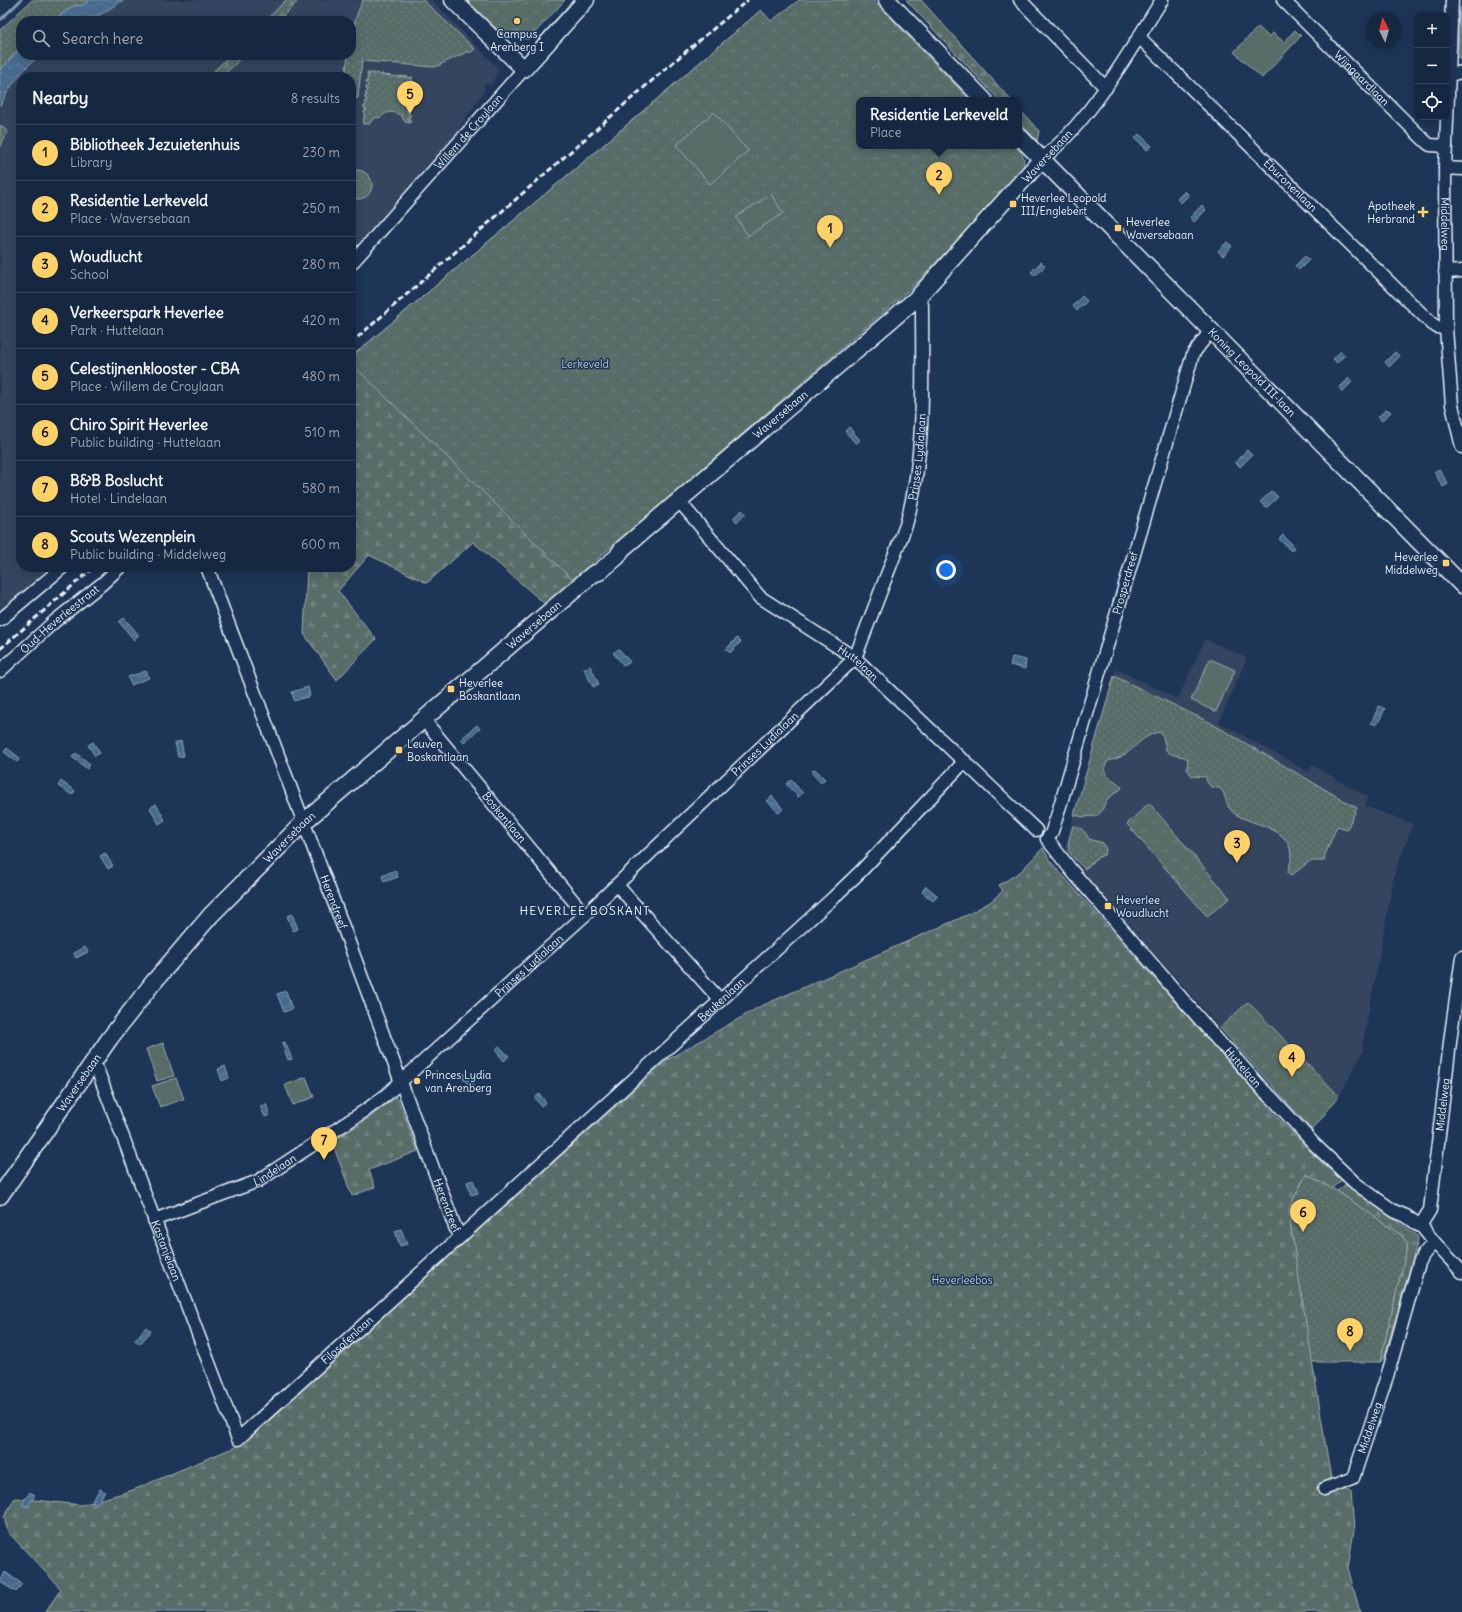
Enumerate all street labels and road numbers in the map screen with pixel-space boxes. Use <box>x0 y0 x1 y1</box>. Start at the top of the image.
street label: Wijngaardlaan <box>1331 48 1392 109</box>
street label: Willem de Croylaan <box>431 91 506 172</box>
street label: Waversebaan <box>1019 127 1075 185</box>
street label: Eburonenlaan <box>1261 156 1320 215</box>
street label: Middelweg <box>1438 197 1453 251</box>
street label: Koning Leopold III-laan <box>1205 325 1299 420</box>
street label: Waversebaan <box>750 387 811 442</box>
street label: Prinses Lydialaan <box>905 413 929 502</box>
street label: Prosperdreef <box>1109 550 1141 616</box>
street label: Oud-Heverleestraat <box>17 582 102 656</box>
street label: Waversebaan <box>504 597 564 652</box>
street label: Huttelaan <box>835 642 882 684</box>
street label: Prinses Lydialaan <box>728 709 801 779</box>
street label: Boskantlaan <box>479 789 529 845</box>
street label: Waversebaan <box>260 808 318 866</box>
street label: Herendreef <box>317 873 350 931</box>
street label: Prinses Lydialaan <box>492 931 566 1000</box>
street label: Beukenlaan <box>695 975 748 1025</box>
street label: Huttelaan <box>1222 1044 1265 1090</box>
street label: Waversebaan <box>54 1051 104 1115</box>
street label: Middelweg <box>1432 1077 1453 1132</box>
street label: Lindelaan <box>251 1151 299 1189</box>
street label: Herendreef <box>431 1177 464 1235</box>
street label: Kastanjelaan <box>148 1218 184 1283</box>
street label: Filosofenlaan <box>318 1313 376 1367</box>
street label: Middelweg <box>1355 1400 1385 1455</box>

